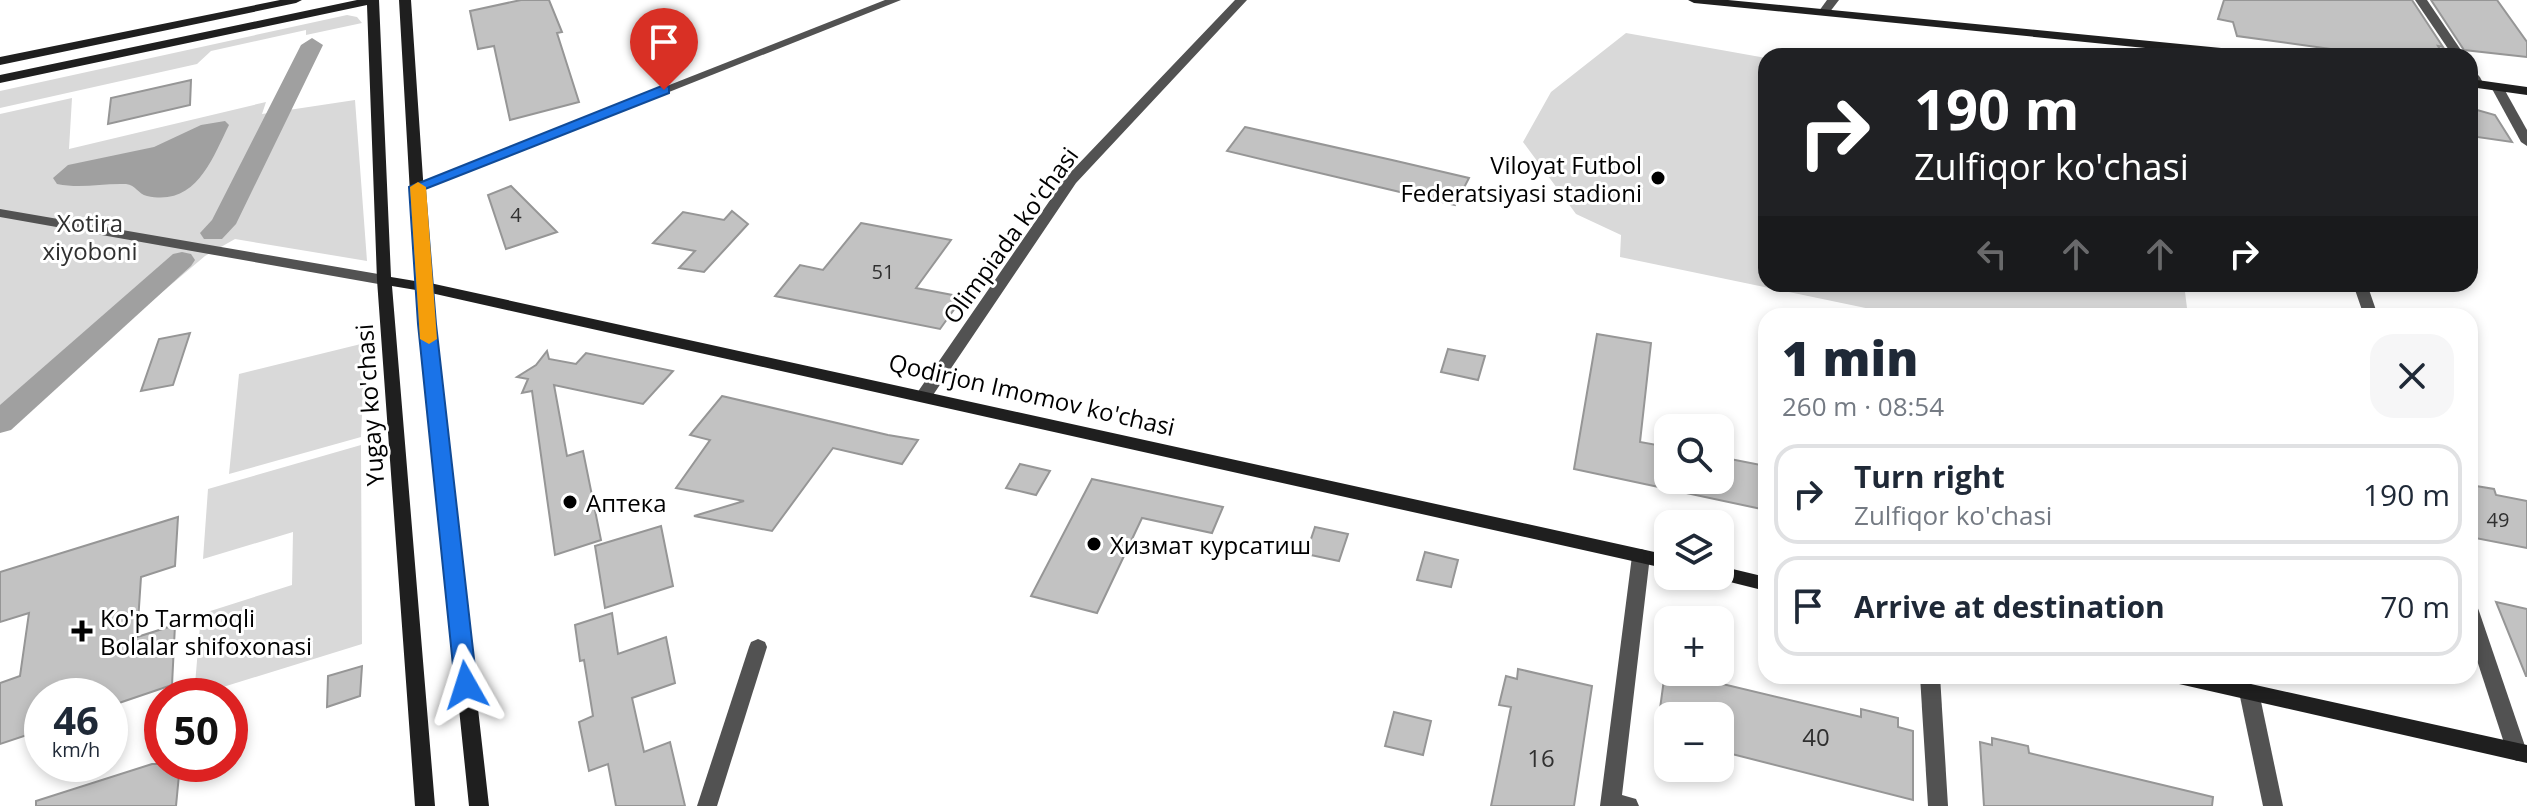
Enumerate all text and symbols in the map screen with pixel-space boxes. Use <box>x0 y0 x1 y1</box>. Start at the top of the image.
pin <box>630 8 698 90</box>
icon: arrive <box>642 20 686 64</box>
text: 190 m <box>1914 70 2080 146</box>
icon: right <box>1782 80 1886 184</box>
street label: Olimpiada ko'chasi <box>935 140 1085 330</box>
text: Zulfiqor ko'chasi <box>1914 142 2189 191</box>
place label: Viloyat Futbol Federatsiyasi stadioni <box>1400 148 1642 209</box>
marker: Viloyat Futbol Federatsiyasi stadioni <box>1649 169 1667 187</box>
house number: 4 <box>510 201 522 228</box>
park label: Xotira xiyoboni <box>43 206 137 267</box>
icon: left <box>1970 232 2014 276</box>
icon: ahead <box>2054 232 2098 276</box>
icon: ahead <box>2138 232 2182 276</box>
icon: right <box>2222 232 2266 276</box>
house number: 51 <box>872 258 894 285</box>
street label: Yugay ko'chasi <box>347 323 391 487</box>
text: 1 min <box>1782 325 1918 390</box>
button: close <box>2370 334 2454 418</box>
street label: Qodirjon Imomov ko'chasi <box>886 345 1178 443</box>
text: 260 m · 08:54 <box>1782 388 1944 424</box>
map controls <box>1654 414 1734 782</box>
button: search <box>1654 414 1734 494</box>
text: Turn right <box>1854 456 2005 497</box>
icon: right <box>1786 472 1830 516</box>
text: 190 m <box>2363 474 2450 515</box>
place label: Аптека <box>586 486 667 519</box>
marker: Аптека <box>561 493 579 511</box>
text: Zulfiqor ko'chasi <box>1854 497 2052 533</box>
house number: 49 <box>2487 506 2509 533</box>
button: layers <box>1654 510 1734 590</box>
place label: Хизмат курсатиш <box>1110 528 1311 561</box>
marker: Хизмат курсатиш <box>1085 535 1103 553</box>
icon: arrive <box>1786 584 1830 628</box>
text: Arrive at destination <box>1854 586 2165 627</box>
text: 70 m <box>2380 586 2450 627</box>
place label: Ko'p Tarmoqli Bolalar shifoxonasi <box>100 601 312 662</box>
button: + <box>1654 606 1734 686</box>
marker: Ko'p Tarmoqli Bolalar shifoxonasi <box>71 620 93 642</box>
position arrow <box>424 643 508 727</box>
speed limit sign: 50 <box>144 678 248 782</box>
text: 46 <box>53 692 99 747</box>
button: − <box>1654 702 1734 782</box>
house number: 40 <box>1802 720 1830 753</box>
text: km/h <box>52 736 100 763</box>
house number: 16 <box>1527 741 1555 774</box>

